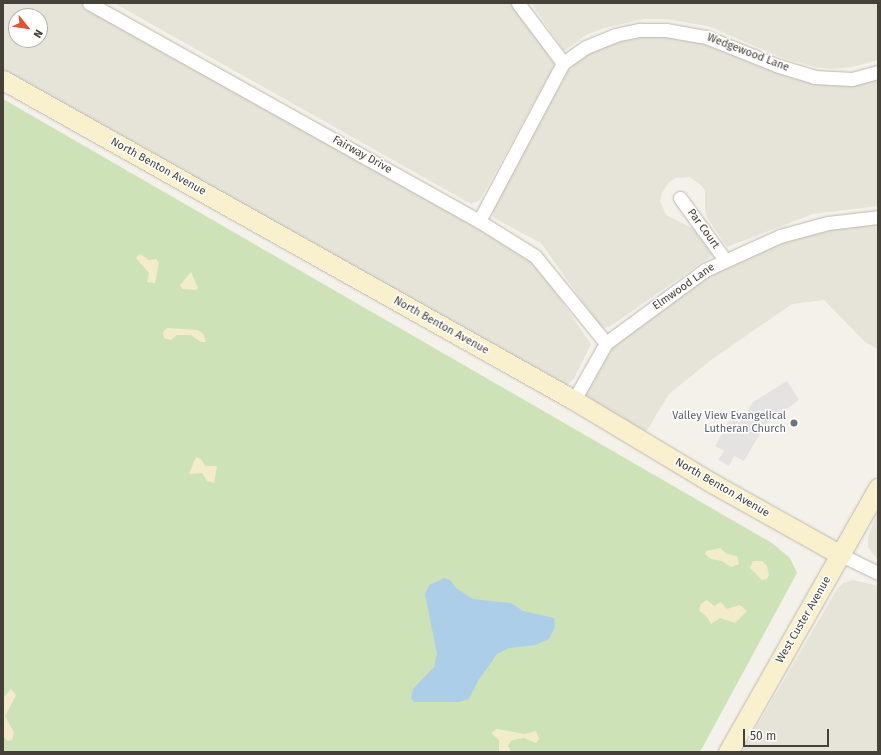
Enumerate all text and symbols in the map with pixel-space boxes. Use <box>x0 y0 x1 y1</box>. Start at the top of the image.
north arrow <box>8 8 48 48</box>
text: N <box>31 27 45 40</box>
street label: Wedgewood Lane <box>705 31 791 75</box>
street label: Fairway Drive <box>330 133 394 177</box>
street label: North Benton Avenue <box>108 135 208 199</box>
street label: Par Court <box>684 207 722 251</box>
street label: Elmwood Lane <box>651 261 717 313</box>
street label: North Benton Avenue <box>391 294 491 358</box>
place label: Valley View Evangelical Lutheran Church <box>672 410 786 436</box>
marker: Valley View Evangelical Lutheran Church <box>789 418 799 428</box>
street label: North Benton Avenue <box>672 456 772 520</box>
street label: West Custer Avenue <box>774 574 834 666</box>
scale bar <box>745 721 831 747</box>
text: 50 m <box>750 729 776 743</box>

